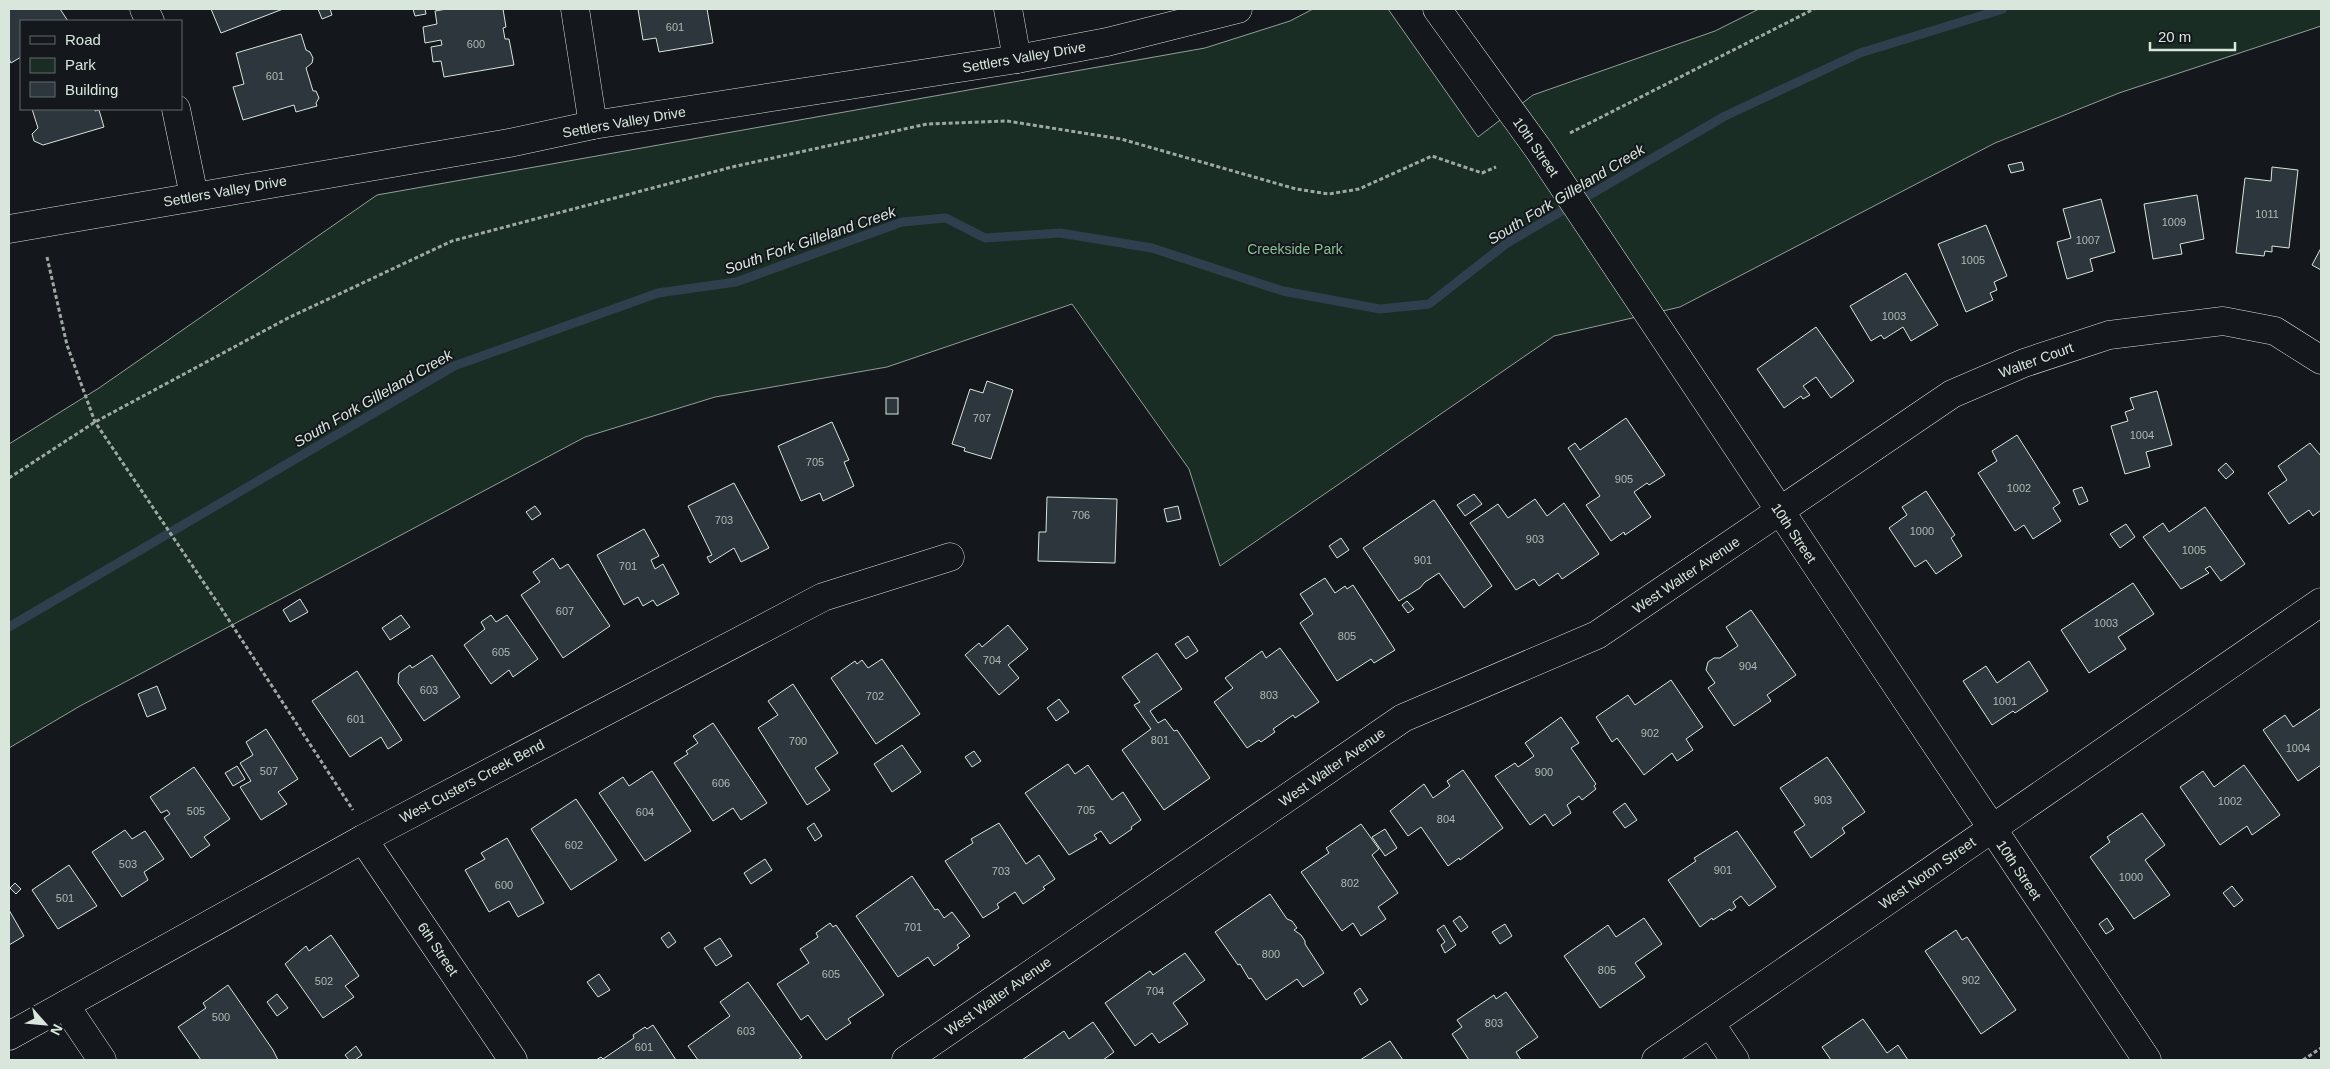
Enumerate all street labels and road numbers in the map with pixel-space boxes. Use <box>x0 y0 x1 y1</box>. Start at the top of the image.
street label: Settlers Valley Drive <box>961 38 1087 76</box>
street label: Settlers Valley Drive <box>561 103 687 141</box>
street label: 10th Street <box>1510 114 1562 180</box>
street label: Settlers Valley Drive <box>162 172 288 210</box>
street label: Walter Court <box>1997 339 2076 381</box>
street label: 10th Street <box>1768 500 1820 566</box>
street label: West Walter Avenue <box>1629 533 1743 617</box>
street label: West Walter Avenue <box>1276 724 1388 810</box>
street label: West Custers Creek Bend <box>397 736 547 826</box>
street label: West Noton Street <box>1876 834 1978 912</box>
street label: 10th Street <box>1993 837 2045 903</box>
street label: 6th Street <box>414 919 462 979</box>
street label: West Walter Avenue <box>942 953 1054 1039</box>

